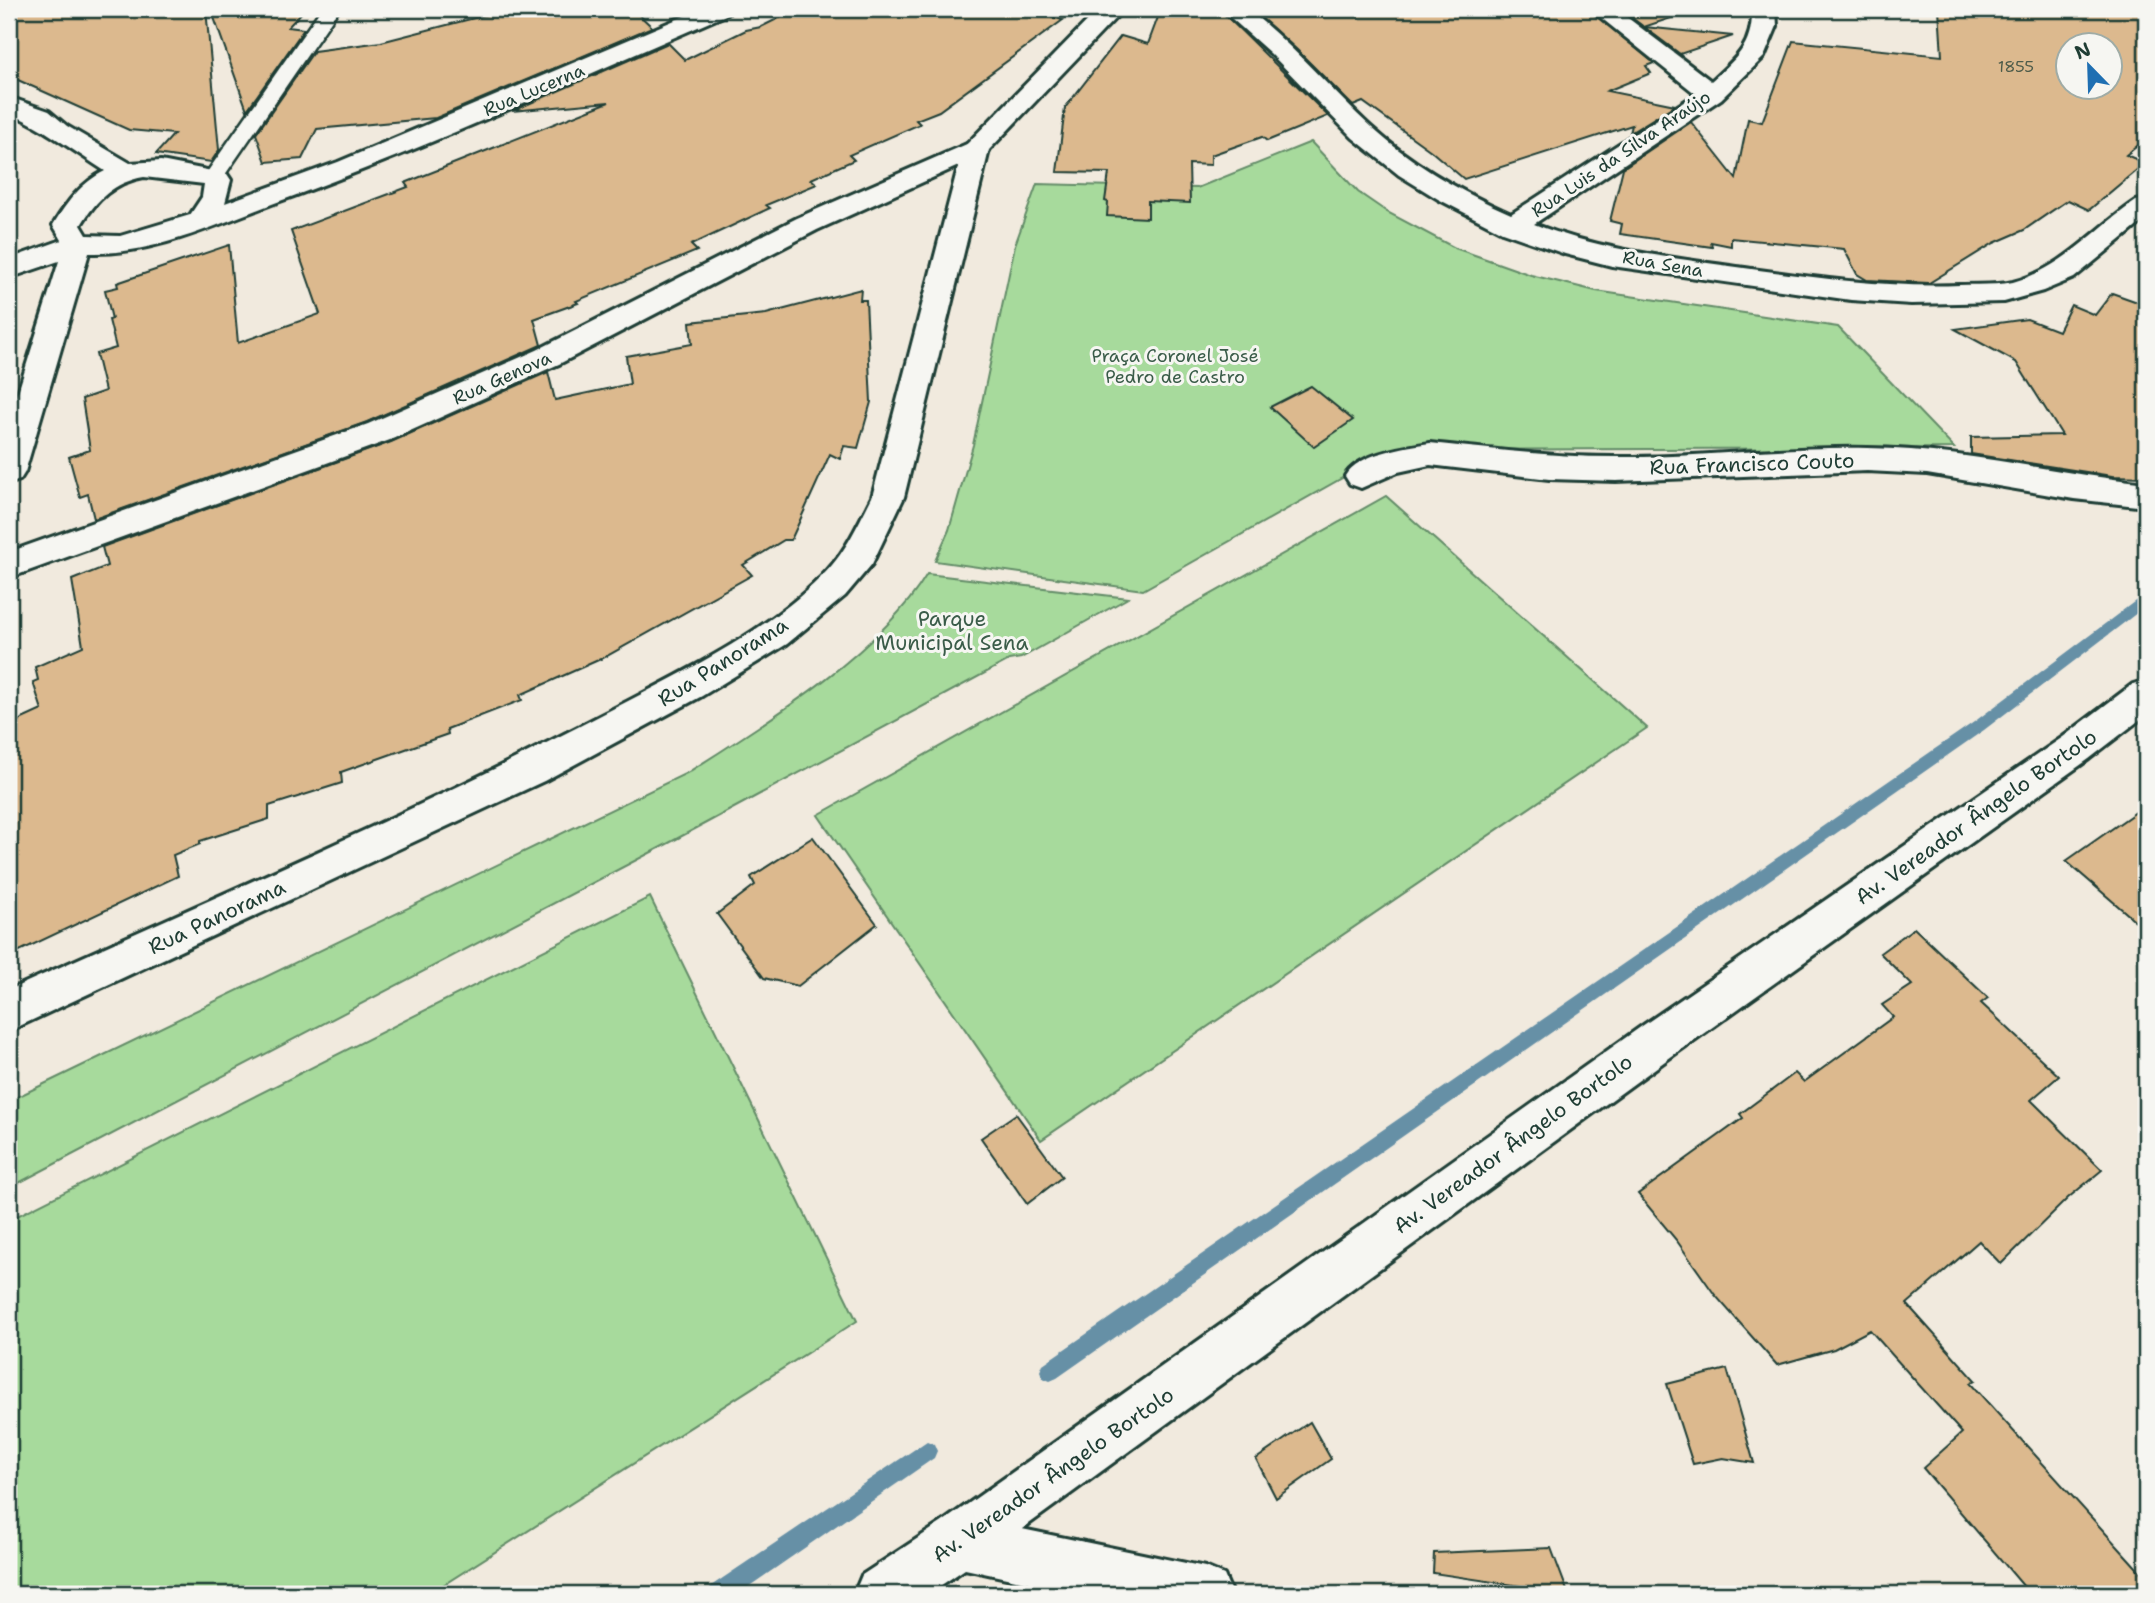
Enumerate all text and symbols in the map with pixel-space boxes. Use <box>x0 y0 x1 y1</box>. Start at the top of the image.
north arrow <box>2054 32 2124 102</box>
text: N <box>2071 36 2094 65</box>
house number: 1855 <box>1998 56 2034 77</box>
street label: Rua Lucerna <box>480 58 588 122</box>
street label: Rua Luis da Silva Araújo <box>1527 85 1715 223</box>
street label: Rua Sena <box>1621 245 1705 283</box>
park label: Praça Coronel José Pedro de Castro <box>1091 344 1259 389</box>
street label: Rua Genova <box>449 346 555 410</box>
street label: Rua Francisco Couto <box>1649 446 1855 482</box>
park label: Parque Municipal Sena <box>875 605 1029 657</box>
street label: Rua Panorama <box>653 611 793 713</box>
street label: Av. Vereador Ângelo Bortolo <box>1849 722 2102 911</box>
street label: Rua Panorama <box>144 873 290 961</box>
street label: Av. Vereador Ângelo Bortolo <box>1387 1047 1638 1240</box>
street label: Av. Vereador Ângelo Bortolo <box>926 1380 1179 1569</box>

